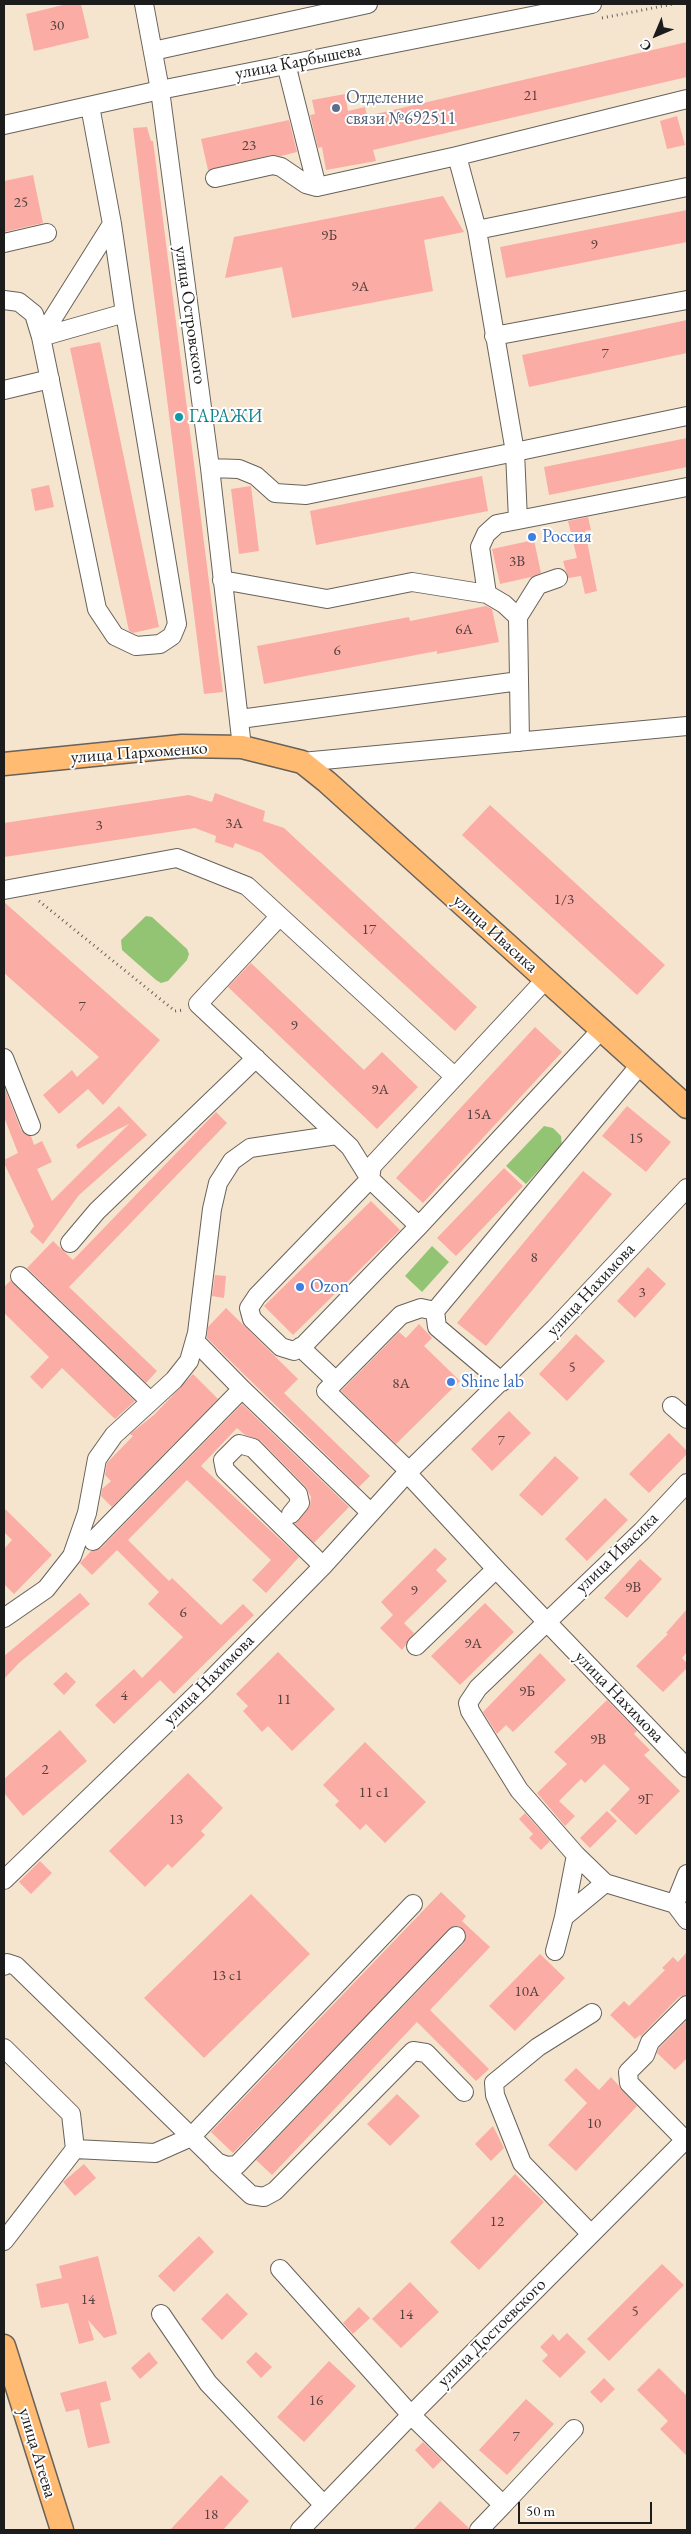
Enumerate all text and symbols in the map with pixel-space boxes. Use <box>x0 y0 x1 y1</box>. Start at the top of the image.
north arrow <box>631 10 681 60</box>
house number: 30 <box>50 17 64 35</box>
text: С <box>636 36 655 55</box>
street label: улица Карбышева <box>233 39 363 85</box>
place label: Отделение связи №692511 <box>346 87 456 130</box>
house number: 21 <box>524 87 538 105</box>
marker: Отделение связи №692511 <box>330 102 342 114</box>
house number: 23 <box>242 137 256 155</box>
house number: 25 <box>14 194 28 212</box>
house number: 9Б <box>321 227 337 245</box>
house number: 9 <box>590 236 598 254</box>
street label: улица Островского <box>170 244 210 386</box>
house number: 9А <box>351 278 369 296</box>
house number: 7 <box>601 345 609 363</box>
place label: ГАРАЖИ <box>189 406 262 428</box>
marker: ГАРАЖИ <box>173 411 185 423</box>
place label: Россия <box>542 526 592 548</box>
marker: Россия <box>526 531 538 543</box>
house number: 3В <box>509 553 525 571</box>
house number: 6А <box>455 621 473 639</box>
house number: 6 <box>333 642 341 660</box>
street label: улица Пархоменко <box>70 737 208 769</box>
house number: 3А <box>225 815 243 833</box>
house number: 3 <box>95 817 103 835</box>
street label: улица Ивасика <box>448 890 542 978</box>
house number: 1/3 <box>554 891 574 909</box>
house number: 17 <box>362 921 376 939</box>
house number: 7 <box>78 998 86 1016</box>
house number: 9 <box>290 1017 298 1035</box>
house number: 9А <box>371 1081 389 1099</box>
house number: 15А <box>467 1106 491 1124</box>
house number: 15 <box>629 1130 643 1148</box>
street label: улица Нахимова <box>542 1239 640 1341</box>
house number: 8 <box>530 1249 538 1267</box>
place label: Ozon <box>310 1276 349 1298</box>
marker: Ozon <box>294 1281 306 1293</box>
house number: 3 <box>638 1284 646 1302</box>
house number: 5 <box>568 1359 576 1377</box>
place label: Shine lab <box>461 1371 524 1393</box>
house number: 8А <box>392 1375 410 1393</box>
marker: Shine lab <box>445 1376 457 1388</box>
house number: 7 <box>497 1432 505 1450</box>
street label: улица Ивасика <box>571 1508 663 1598</box>
house number: 9В <box>625 1579 641 1597</box>
house number: 9 <box>410 1582 418 1600</box>
house number: 6 <box>179 1604 187 1622</box>
street label: улица Нахимова <box>159 1630 259 1730</box>
house number: 9А <box>464 1635 482 1653</box>
street label: улица Нахимова <box>570 1646 668 1748</box>
house number: 9Б <box>519 1683 535 1701</box>
house number: 4 <box>120 1687 128 1705</box>
house number: 11 <box>277 1691 291 1709</box>
house number: 9В <box>590 1731 606 1749</box>
house number: 2 <box>41 1761 49 1779</box>
house number: 11 с1 <box>359 1784 389 1802</box>
house number: 9Г <box>638 1791 652 1809</box>
house number: 13 <box>169 1811 183 1829</box>
house number: 13 с1 <box>212 1967 242 1985</box>
house number: 10А <box>515 1983 539 2001</box>
house number: 10 <box>587 2115 601 2133</box>
house number: 12 <box>490 2213 504 2231</box>
street label: улица Достоевского <box>433 2274 551 2392</box>
house number: 14 <box>81 2291 95 2309</box>
house number: 5 <box>631 2303 639 2321</box>
house number: 14 <box>399 2306 413 2324</box>
house number: 16 <box>309 2392 323 2410</box>
street label: улица Агеева <box>13 2405 61 2501</box>
house number: 7 <box>512 2428 520 2446</box>
scale bar <box>521 2492 655 2524</box>
text: 50 m <box>526 2501 555 2520</box>
house number: 18 <box>204 2506 218 2524</box>

